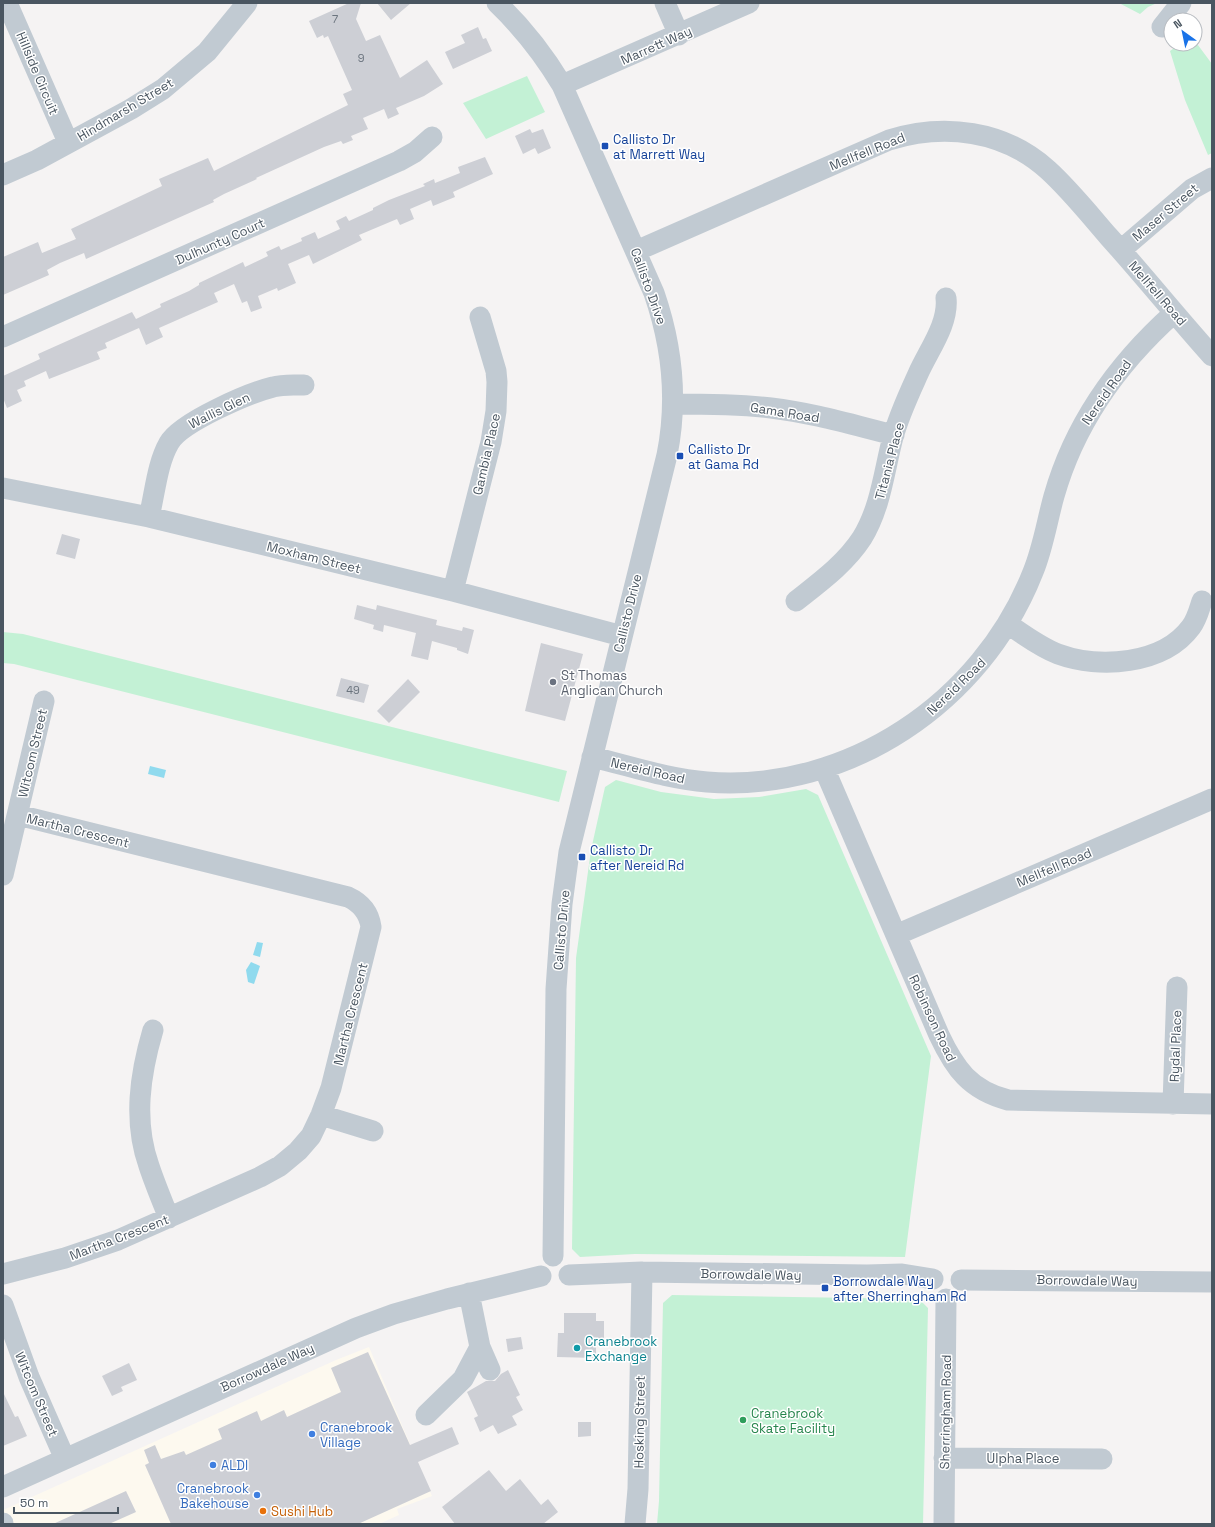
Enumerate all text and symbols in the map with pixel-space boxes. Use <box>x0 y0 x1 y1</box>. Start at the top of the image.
house number: 7 <box>332 12 338 26</box>
north arrow <box>1163 12 1203 52</box>
text: N <box>1171 16 1184 31</box>
street label: Marrett Way <box>618 22 694 69</box>
street label: Hillside Circuit <box>12 29 63 117</box>
house number: 9 <box>358 51 365 65</box>
street label: Hindmarsh Street <box>74 74 177 145</box>
street label: Mellfell Road <box>827 129 907 174</box>
place label: Callisto Dr at Marrett Way <box>613 131 705 163</box>
marker: Callisto Dr at Marrett Way <box>600 141 610 151</box>
street label: Maser Street <box>1129 180 1202 245</box>
street label: Dulhunty Court <box>173 214 267 269</box>
street label: Callisto Drive <box>627 246 670 327</box>
street label: Mellfell Road <box>1125 258 1190 329</box>
street label: Nereid Road <box>1078 356 1135 428</box>
street label: Wallis Glen <box>186 388 253 433</box>
street label: Gama Road <box>749 399 821 426</box>
street label: Gambia Place <box>469 412 504 497</box>
street label: Titania Place <box>871 420 908 502</box>
place label: Callisto Dr at Gama Rd <box>688 441 759 473</box>
marker: Callisto Dr at Gama Rd <box>675 451 685 461</box>
street label: Moxham Street <box>265 538 363 577</box>
street label: Callisto Drive <box>610 572 645 654</box>
street label: Nereid Road <box>923 654 989 719</box>
place label: St Thomas Anglican Church <box>561 667 663 699</box>
marker: St Thomas Anglican Church <box>548 677 558 687</box>
house number: 49 <box>346 683 360 697</box>
street label: Witcom Street <box>14 707 51 799</box>
street label: Nereid Road <box>609 754 687 787</box>
street label: Martha Crescent <box>25 810 131 851</box>
place label: Callisto Dr after Nereid Rd <box>590 842 684 874</box>
street label: Mellfell Road <box>1014 844 1094 891</box>
marker: Callisto Dr after Nereid Rd <box>577 852 587 862</box>
street label: Callisto Drive <box>550 889 573 971</box>
street label: Martha Crescent <box>330 961 371 1067</box>
street label: Robinson Road <box>905 972 960 1064</box>
street label: Rydal Place <box>1166 1010 1185 1082</box>
street label: Martha Crescent <box>67 1211 171 1264</box>
street label: Borrowdale Way <box>700 1265 802 1284</box>
street label: Borrowdale Way <box>1036 1271 1138 1290</box>
place label: Borrowdale Way after Sherringham Rd <box>833 1273 967 1305</box>
marker: Borrowdale Way after Sherringham Rd <box>820 1283 830 1293</box>
place label: Cranebrook Exchange <box>585 1333 657 1365</box>
street label: Borrowdale Way <box>218 1339 317 1396</box>
marker: Cranebrook Exchange <box>572 1343 582 1353</box>
street label: Witcom Street <box>11 1349 62 1439</box>
street label: Sherringham Road <box>936 1354 955 1470</box>
street label: Hosking Street <box>630 1375 649 1469</box>
place label: Cranebrook Skate Facility <box>751 1405 835 1437</box>
marker: Cranebrook Skate Facility <box>738 1415 748 1425</box>
place label: Cranebrook Village <box>320 1419 392 1451</box>
marker: Cranebrook Village <box>307 1429 317 1439</box>
street label: Ulpha Place <box>987 1450 1059 1467</box>
place label: ALDI <box>221 1457 248 1474</box>
marker: ALDI <box>208 1460 218 1470</box>
place label: Cranebrook Bakehouse <box>177 1480 249 1512</box>
scale bar <box>14 1489 118 1515</box>
marker: Cranebrook Bakehouse <box>252 1490 262 1500</box>
text: 50 m <box>20 1495 48 1511</box>
place label: Sushi Hub <box>271 1503 333 1520</box>
marker: Sushi Hub <box>258 1506 268 1516</box>

